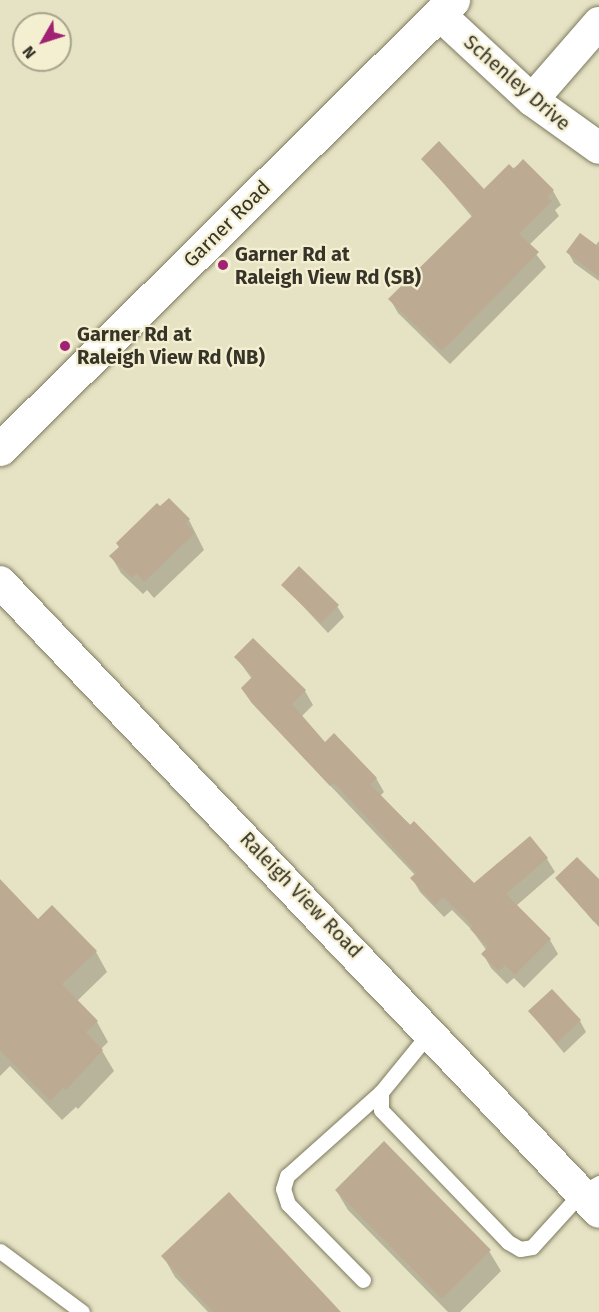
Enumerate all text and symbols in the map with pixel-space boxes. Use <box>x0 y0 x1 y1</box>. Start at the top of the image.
north arrow <box>12 12 72 72</box>
street label: Schenley Drive <box>459 30 575 136</box>
text: N <box>18 42 40 62</box>
street label: Garner Road <box>179 176 275 272</box>
place label: Garner Rd at Raleigh View Rd (SB) <box>235 242 421 289</box>
marker: Garner Rd at Raleigh View Rd (SB) <box>216 258 230 272</box>
place label: Garner Rd at Raleigh View Rd (NB) <box>77 322 265 369</box>
marker: Garner Rd at Raleigh View Rd (NB) <box>58 339 72 353</box>
street label: Raleigh View Road <box>235 827 367 963</box>

